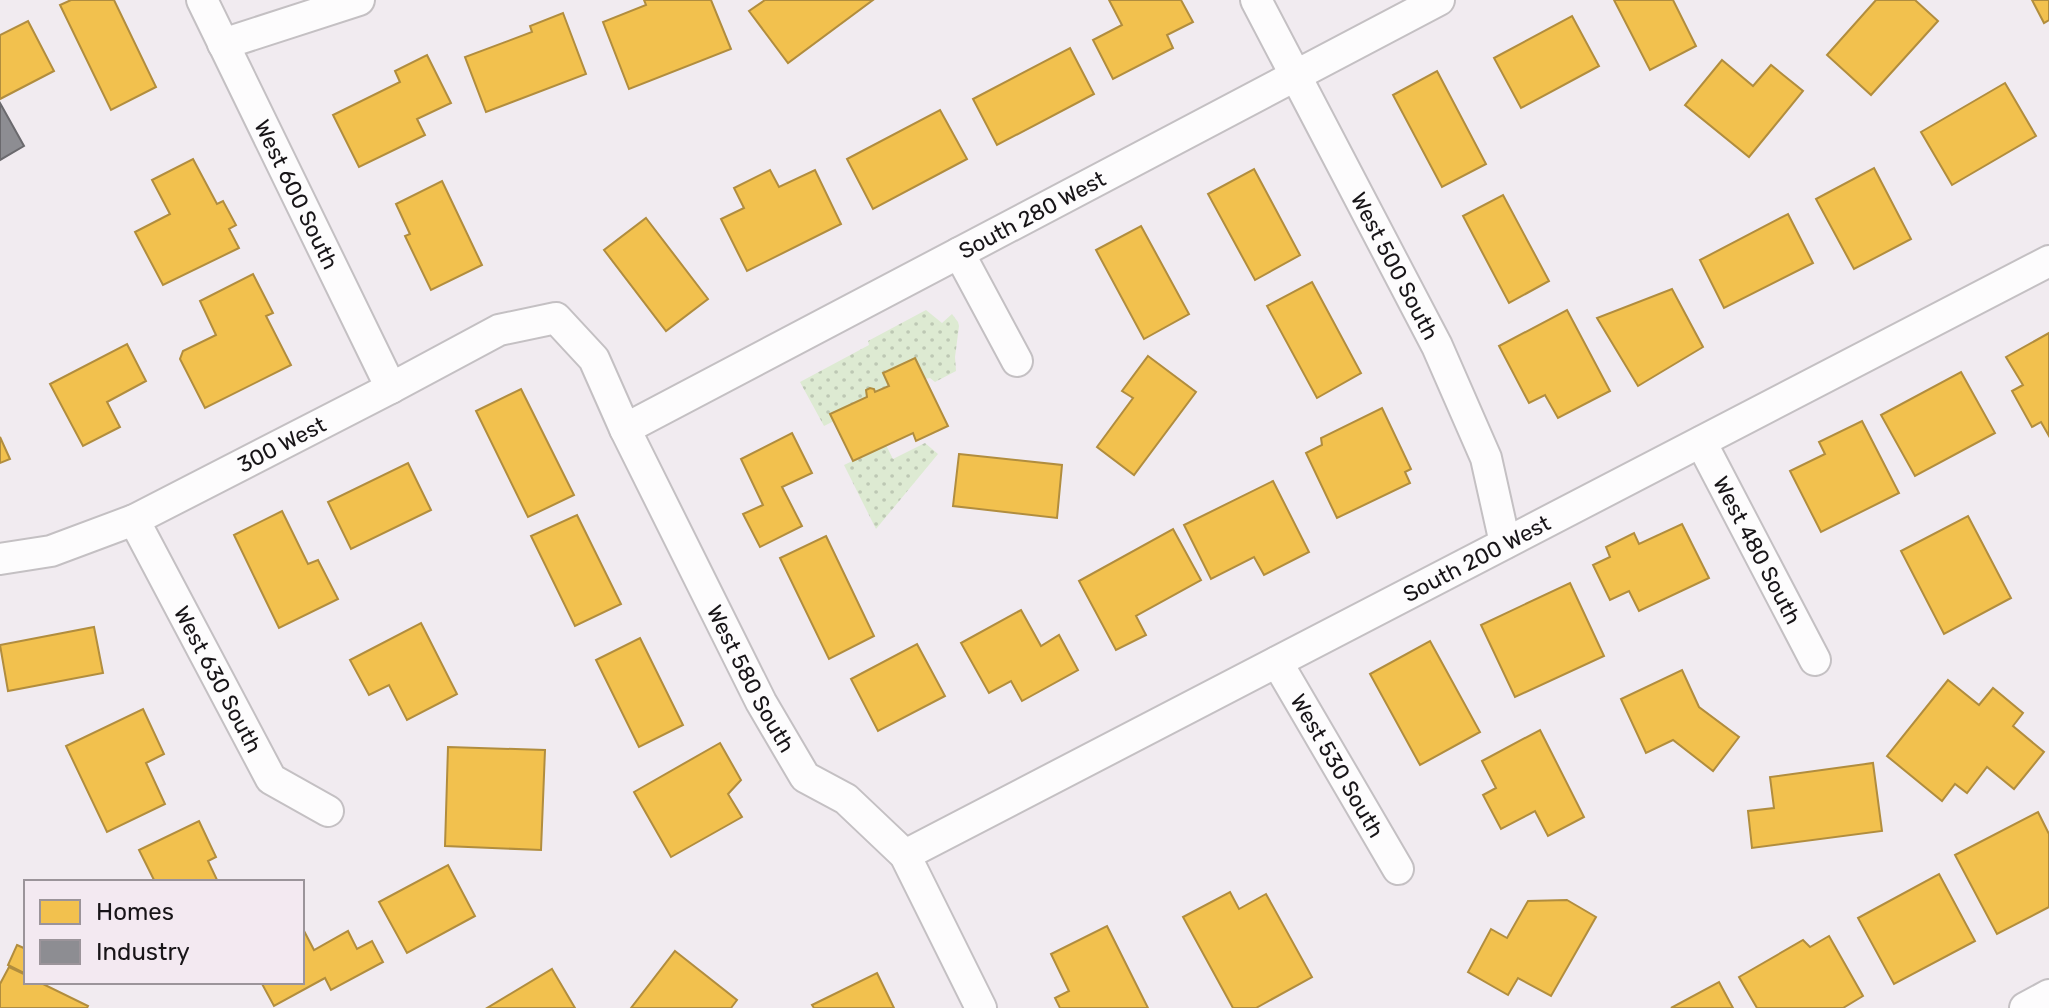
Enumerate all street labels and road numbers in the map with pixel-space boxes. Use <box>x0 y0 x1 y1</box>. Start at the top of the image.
street label: West 600 South <box>249 115 344 273</box>
street label: South 280 West <box>954 165 1110 264</box>
street label: West 500 South <box>1345 187 1445 344</box>
street label: 300 West <box>233 410 330 478</box>
street label: West 480 South <box>1708 471 1807 629</box>
street label: South 200 West <box>1398 509 1555 608</box>
street label: West 580 South <box>701 600 801 757</box>
street label: West 630 South <box>168 601 268 757</box>
street label: West 530 South <box>1285 689 1390 842</box>

